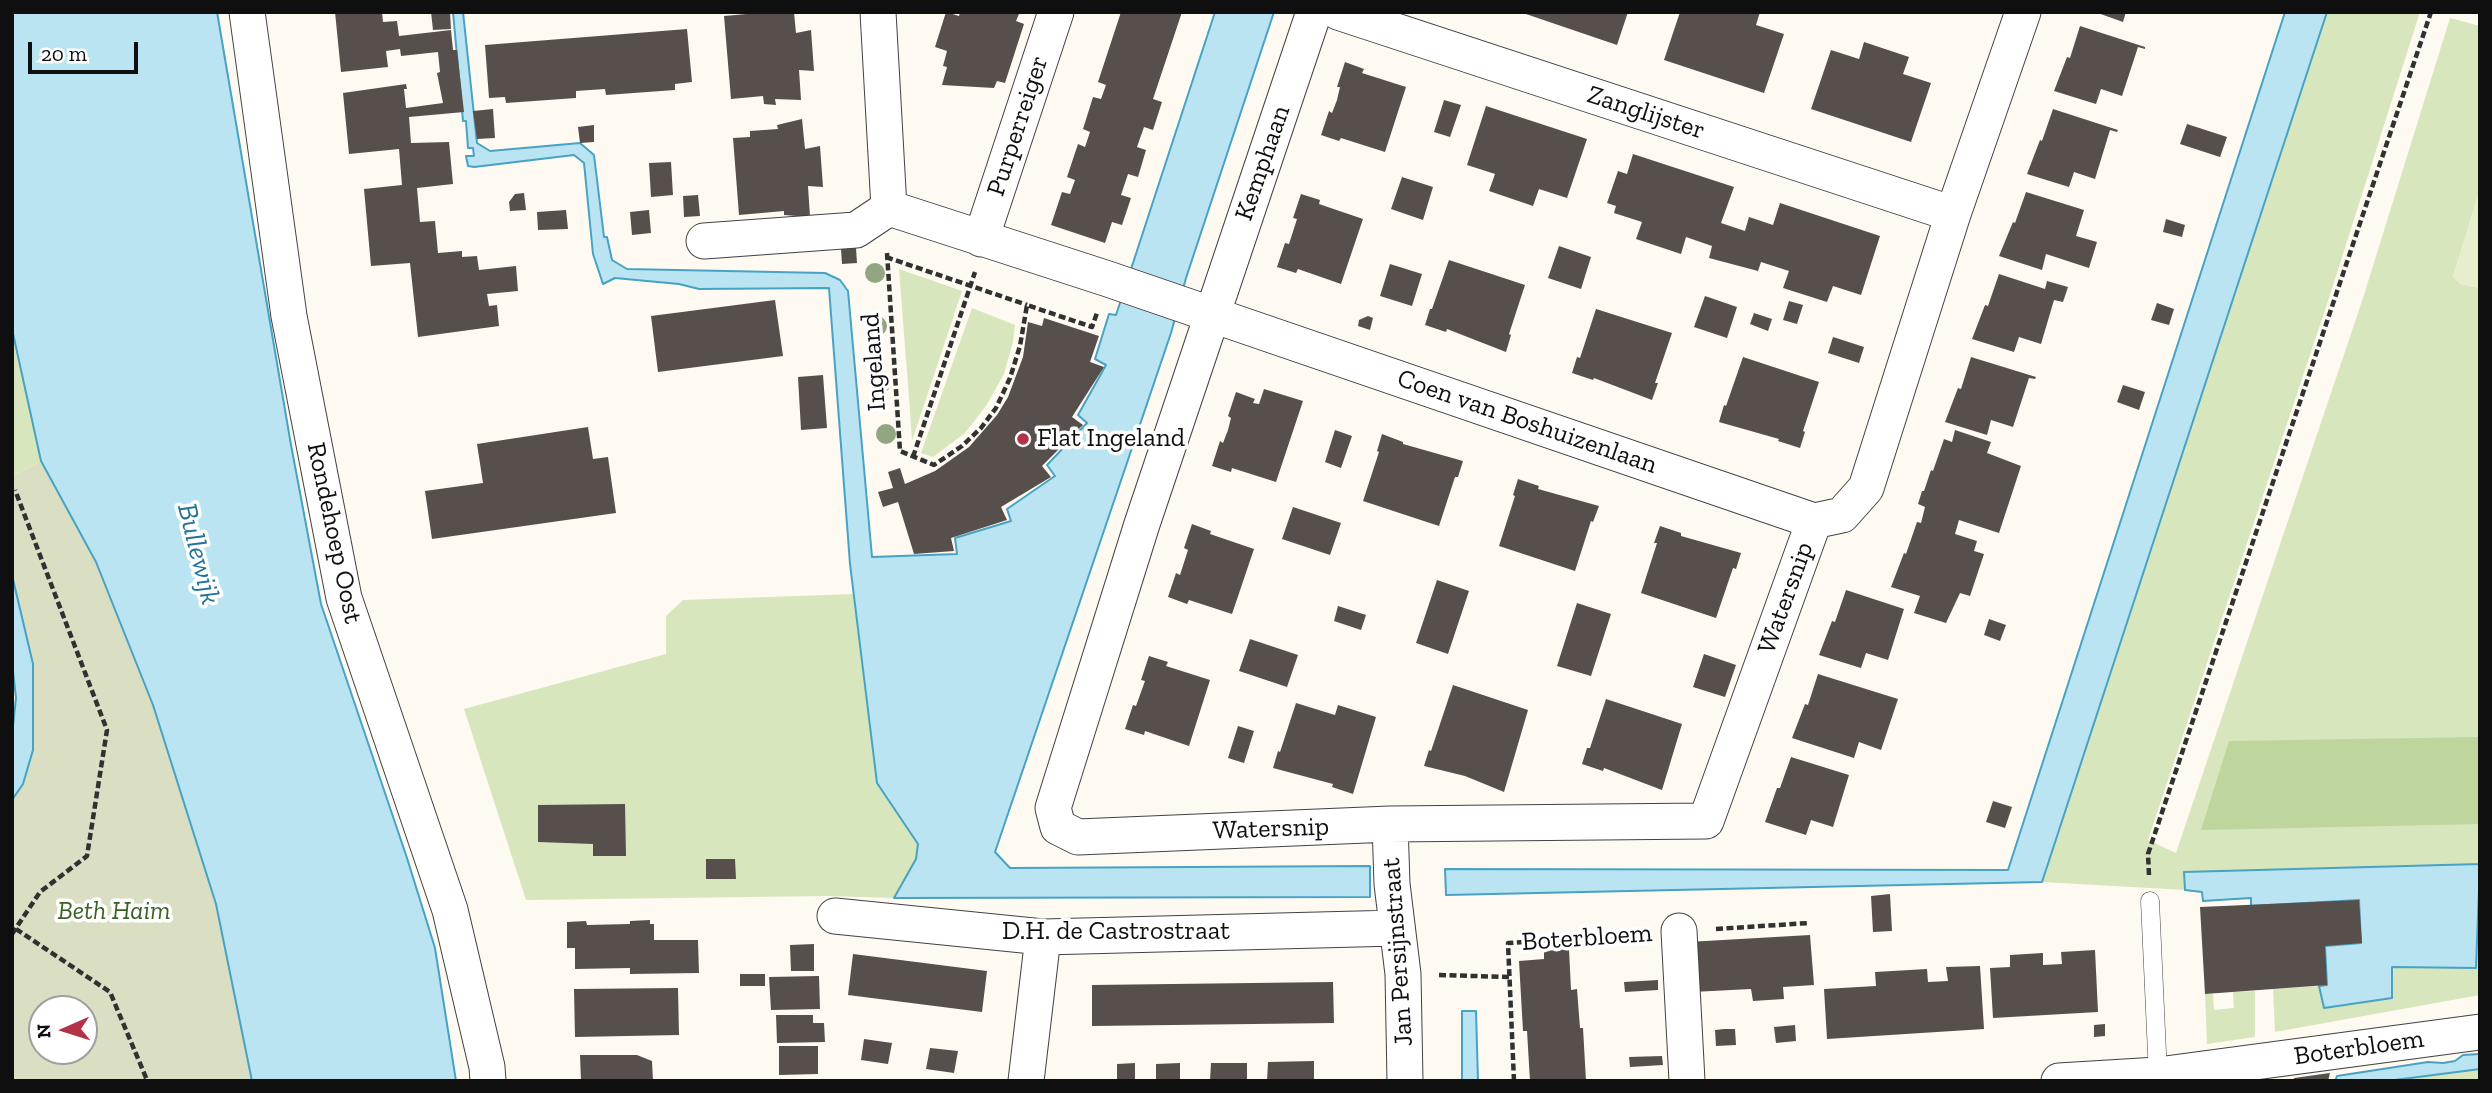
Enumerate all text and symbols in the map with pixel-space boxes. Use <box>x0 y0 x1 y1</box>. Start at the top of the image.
scale bar <box>32 28 142 72</box>
text: 20 m <box>41 41 87 66</box>
street label: Purperreiger <box>981 52 1055 200</box>
street label: Zanglijster <box>1583 79 1709 147</box>
street label: Kemphaan <box>1229 101 1297 225</box>
street label: Ingeland <box>855 312 893 412</box>
street label: Coen van Boshuizenlaan <box>1393 363 1661 481</box>
place label: Flat Ingeland <box>1037 423 1185 455</box>
marker: Flat Ingeland <box>1015 431 1031 447</box>
street label: Rondehoep Oost <box>300 440 368 626</box>
water label: Bullewijk <box>169 500 227 608</box>
street label: Watersnip <box>1751 538 1821 658</box>
street label: Watersnip <box>1212 811 1330 847</box>
street label: Jan Persijnstraat <box>1376 857 1420 1047</box>
park label: Beth Haim <box>57 896 171 928</box>
street label: D.H. de Castrostraat <box>1002 916 1230 948</box>
street label: Boterbloem <box>1521 918 1653 958</box>
north arrow <box>28 995 98 1065</box>
text: N <box>32 1023 55 1039</box>
street label: Boterbloem <box>2292 1023 2426 1073</box>

